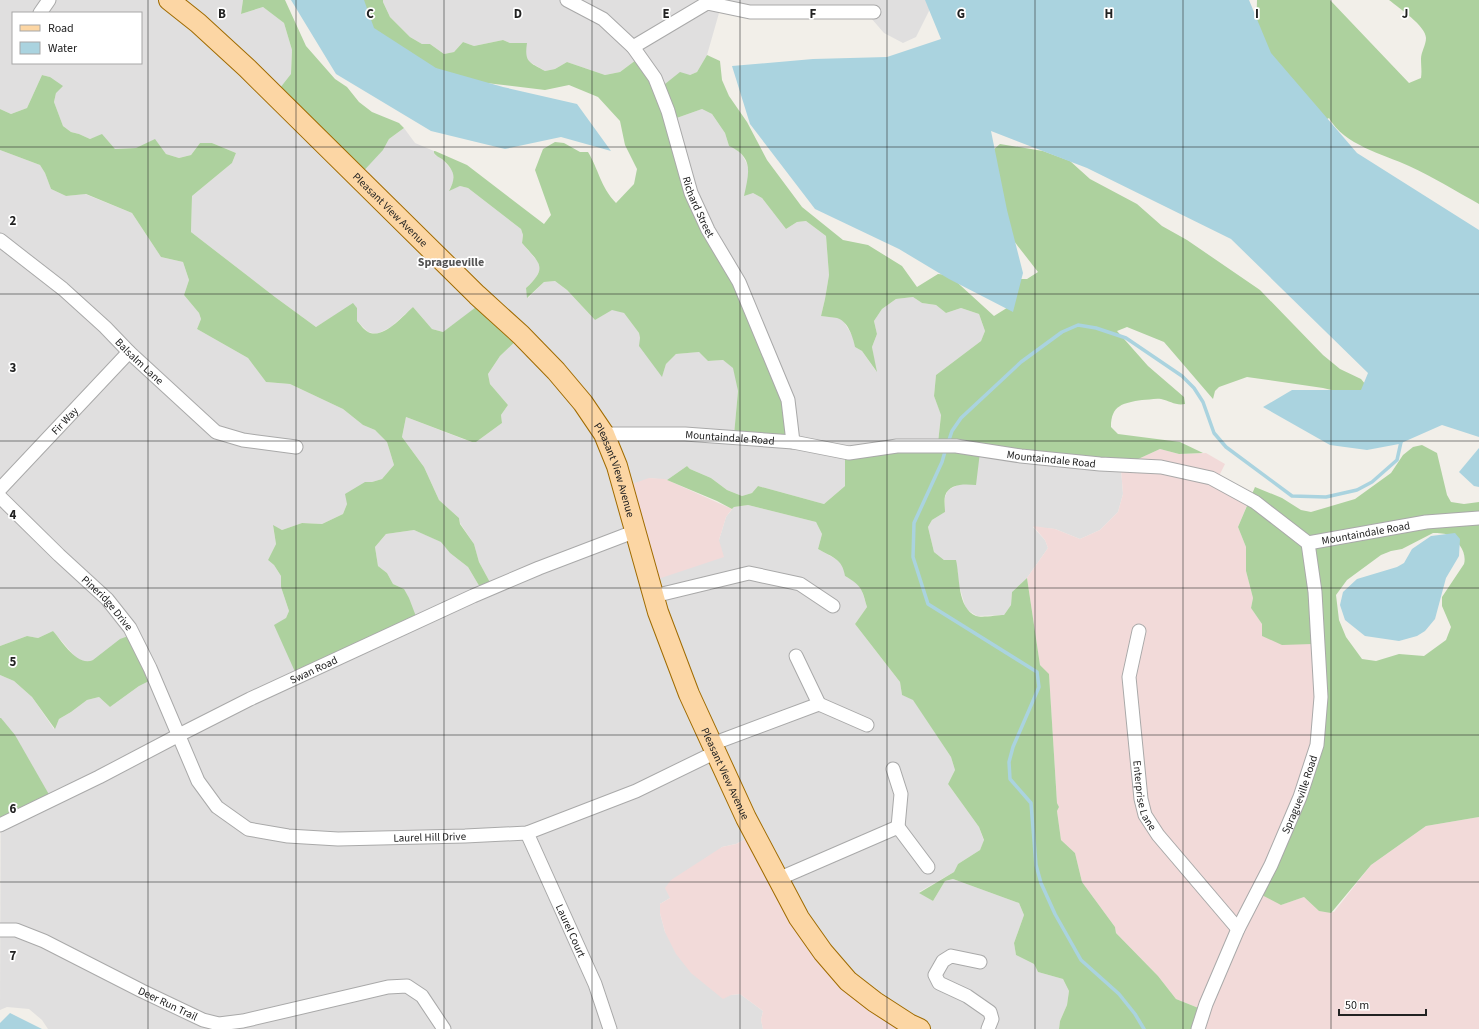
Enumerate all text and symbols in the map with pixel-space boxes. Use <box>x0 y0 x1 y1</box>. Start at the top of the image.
text: B <box>218 5 226 23</box>
text: C <box>366 5 374 23</box>
text: D <box>514 5 522 23</box>
text: E <box>662 5 670 23</box>
text: F <box>810 5 817 23</box>
text: G <box>957 5 965 23</box>
text: H <box>1105 5 1113 23</box>
text: I <box>1255 5 1259 23</box>
text: J <box>1402 5 1408 23</box>
legend <box>12 12 142 64</box>
text: Road <box>48 20 74 37</box>
text: Water <box>48 40 78 57</box>
street label: Pleasant View Avenue <box>349 169 431 251</box>
street label: Richard Street <box>679 175 718 241</box>
text: 2 <box>10 212 17 230</box>
district label: Spragueville <box>418 254 484 271</box>
street label: Balsalm Lane <box>112 335 167 388</box>
text: 3 <box>10 359 17 377</box>
street label: Fir Way <box>48 404 82 438</box>
street label: Pleasant View Avenue <box>590 420 638 519</box>
street label: Mountaindale Road <box>685 427 775 449</box>
street label: Mountaindale Road <box>1006 447 1096 472</box>
text: 4 <box>10 506 17 524</box>
street label: Mountaindale Road <box>1320 518 1411 548</box>
street label: Pineridge Drive <box>78 572 137 634</box>
text: 5 <box>10 653 17 671</box>
street label: Swan Road <box>287 653 340 688</box>
street label: Pleasant View Avenue <box>697 725 753 823</box>
street label: Spragueville Road <box>1278 753 1321 836</box>
street label: Enterprise Lane <box>1129 760 1160 834</box>
text: 6 <box>10 800 17 818</box>
street label: Laurel Hill Drive <box>393 829 467 846</box>
street label: Laurel Court <box>552 902 589 960</box>
text: 7 <box>10 947 17 965</box>
street label: Deer Run Trail <box>136 983 200 1025</box>
scale bar <box>1339 991 1426 1017</box>
text: 50 m <box>1345 997 1369 1014</box>

